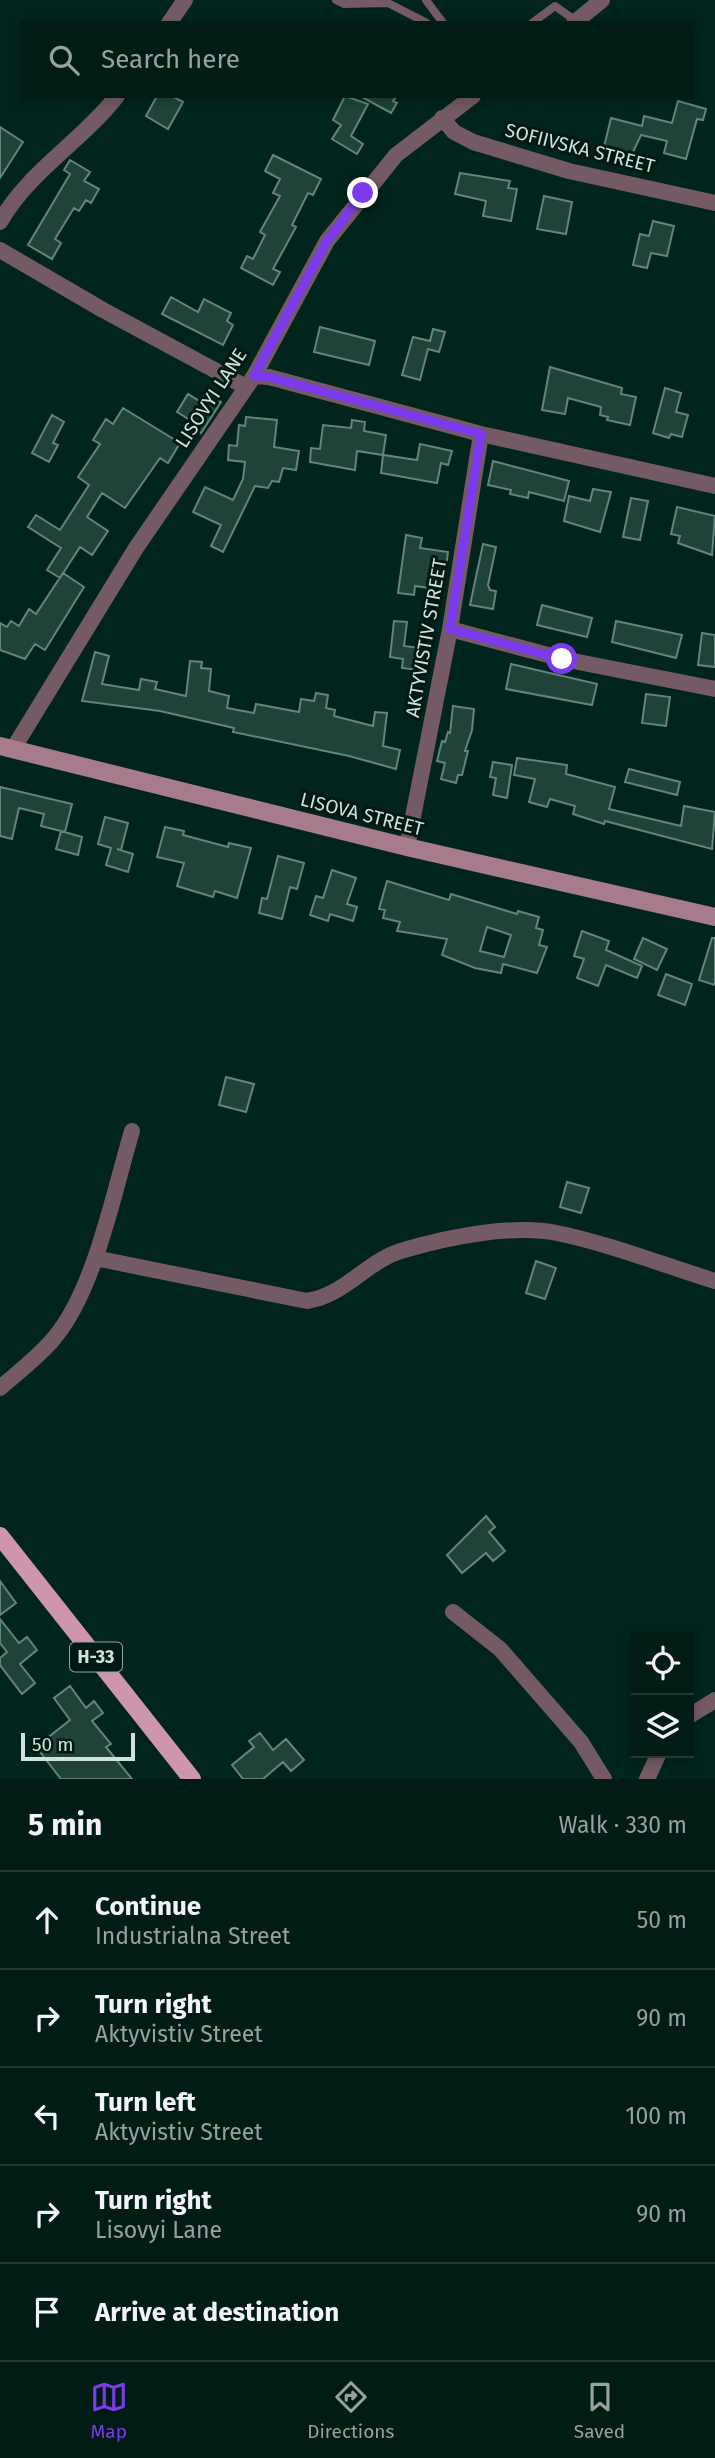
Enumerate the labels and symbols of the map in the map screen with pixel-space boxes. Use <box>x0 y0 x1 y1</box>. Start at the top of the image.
street label: SOFIIVSKA STREET <box>503 118 657 178</box>
route end <box>347 177 378 208</box>
street label: LISOVYI LANE <box>170 344 252 452</box>
street label: AKTYVISTIV STREET <box>401 557 451 719</box>
route start <box>546 643 577 674</box>
street label: LISOVA STREET <box>298 788 426 840</box>
road number: Н-33 <box>70 1642 122 1672</box>
scale bar <box>21 1730 135 1762</box>

